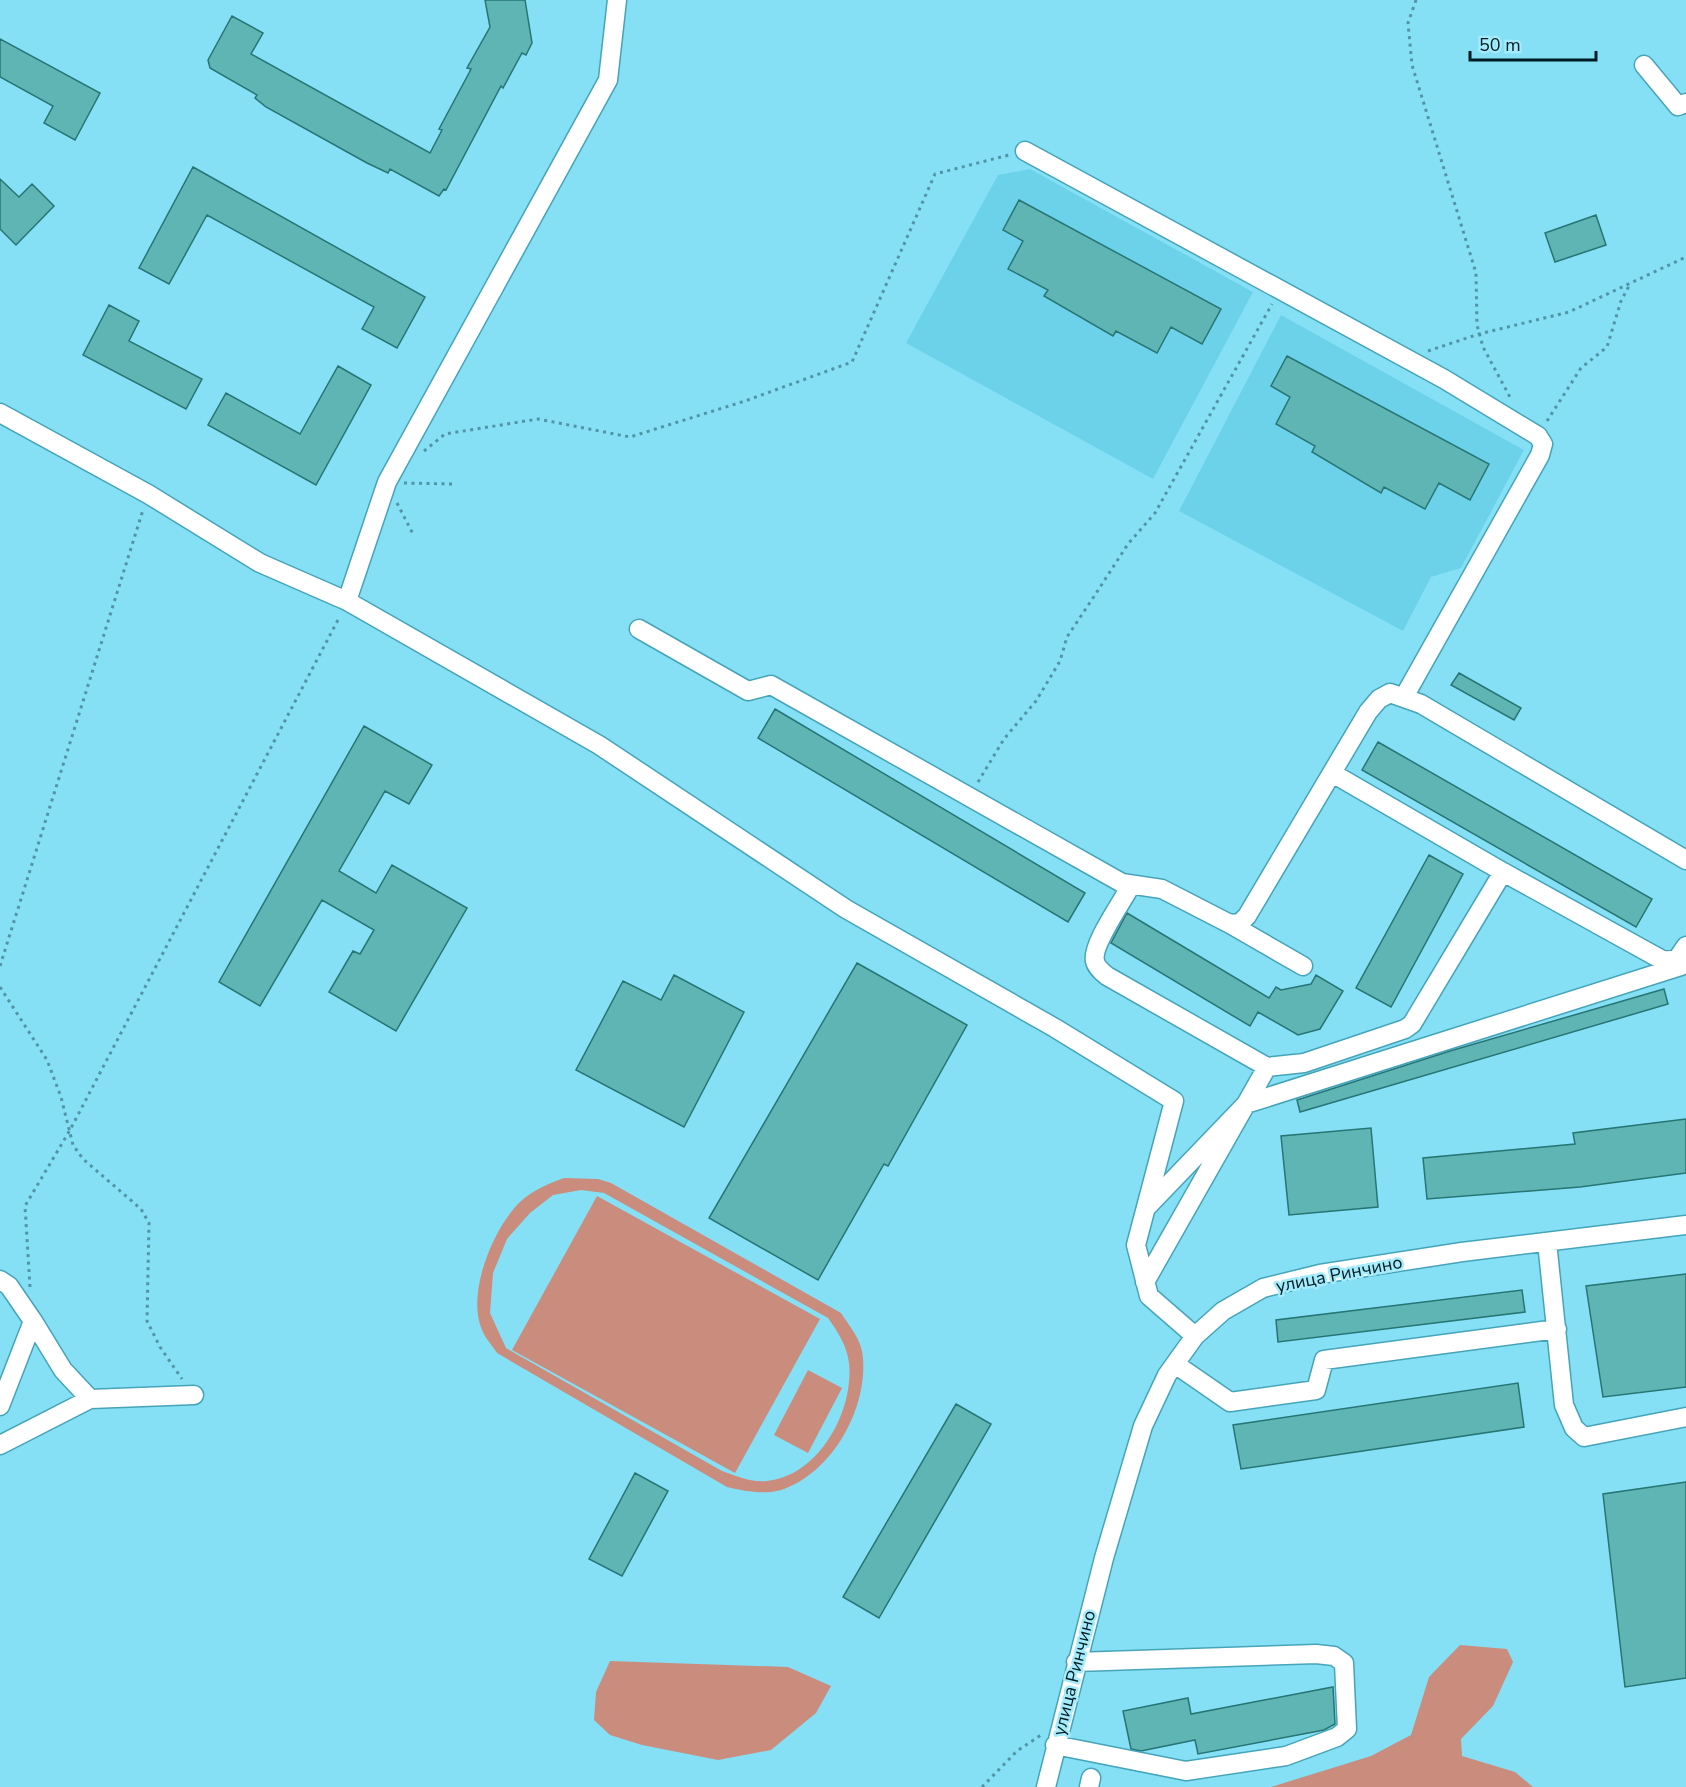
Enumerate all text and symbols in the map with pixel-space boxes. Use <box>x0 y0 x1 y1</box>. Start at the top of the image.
scale bar <box>1470 24 1596 62</box>
text: 50 m <box>1479 33 1521 57</box>
street label: улица Ринчино <box>1274 1250 1404 1298</box>
street label: улица Ринчино <box>1047 1608 1101 1738</box>

